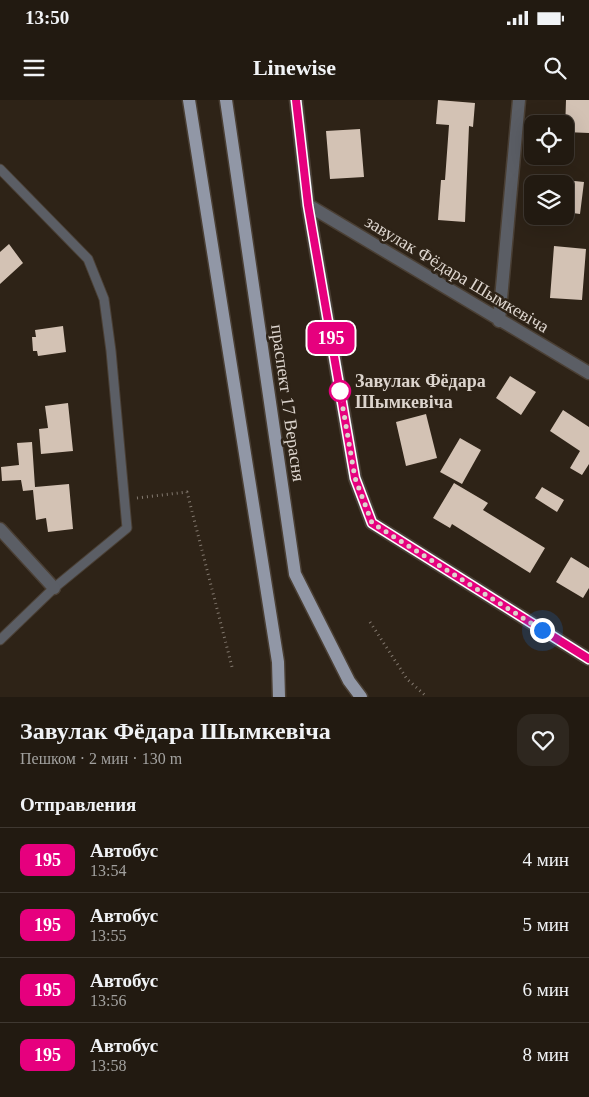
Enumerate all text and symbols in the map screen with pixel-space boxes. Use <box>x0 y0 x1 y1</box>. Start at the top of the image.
text: 13:50 <box>25 7 69 28</box>
icon: menu <box>20 54 48 82</box>
icon: search <box>541 54 569 82</box>
text: Linewise <box>253 55 336 80</box>
map controls <box>524 115 574 225</box>
button: locate <box>524 115 574 165</box>
button: layers <box>524 175 574 225</box>
street label: завулак Фёдара Шымкевіча <box>362 211 552 337</box>
line badge: 195 <box>302 322 360 354</box>
street label: праспект 17 Верасня <box>267 323 309 483</box>
text: 195 <box>318 328 345 348</box>
place label: Завулак Фёдара Шымкевіча <box>355 371 486 412</box>
marker: Завулак Фёдара Шымкевіча <box>329 380 351 402</box>
your location <box>530 618 555 643</box>
button: heart <box>517 714 569 766</box>
text: Завулак Фёдара Шымкевіча <box>20 718 331 744</box>
text: Пешком · 2 мин · 130 m <box>20 750 182 767</box>
text: Отправления <box>20 794 136 815</box>
text: Автобус <box>90 840 158 861</box>
text: 4 мин <box>522 849 569 870</box>
text: 195 <box>34 850 61 870</box>
text: 13:54 <box>90 862 126 879</box>
text: Автобус <box>90 905 158 926</box>
text: 5 мин <box>522 914 569 935</box>
text: 195 <box>34 915 61 935</box>
text: 13:55 <box>90 927 126 944</box>
text: Автобус <box>90 970 158 991</box>
text: 6 мин <box>522 979 569 1000</box>
text: 195 <box>34 980 61 1000</box>
text: 13:56 <box>90 992 126 1009</box>
text: Автобус <box>90 1035 158 1056</box>
text: 8 мин <box>522 1044 569 1065</box>
text: 195 <box>34 1045 61 1065</box>
text: 13:58 <box>90 1057 126 1074</box>

